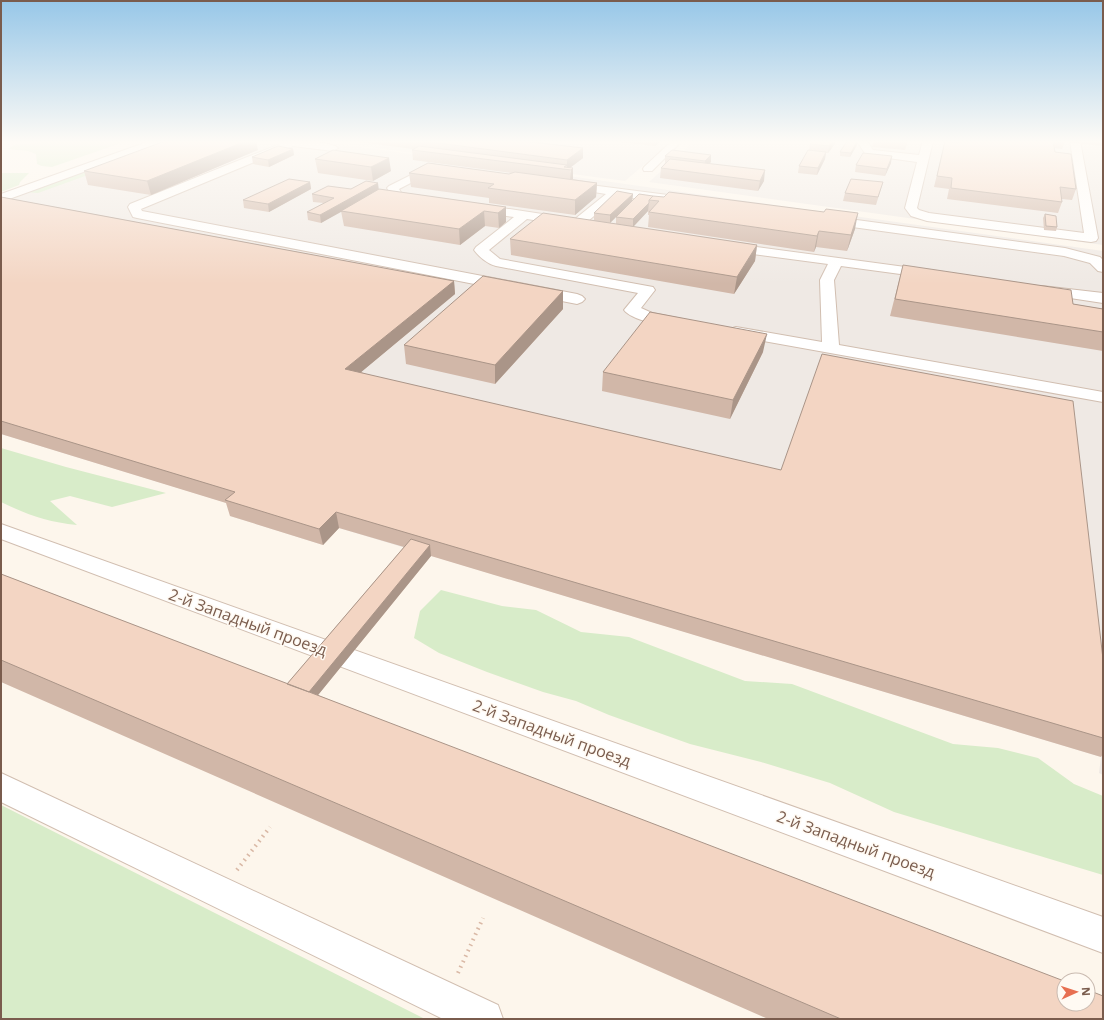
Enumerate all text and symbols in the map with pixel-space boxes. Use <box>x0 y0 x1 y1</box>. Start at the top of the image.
street label: 2-й Западный проезд <box>166 583 330 661</box>
street label: 2-й Западный проезд <box>470 694 634 772</box>
street label: 2-й Западный проезд <box>774 805 938 883</box>
north arrow <box>1056 972 1096 1012</box>
text: N <box>1079 987 1094 996</box>

